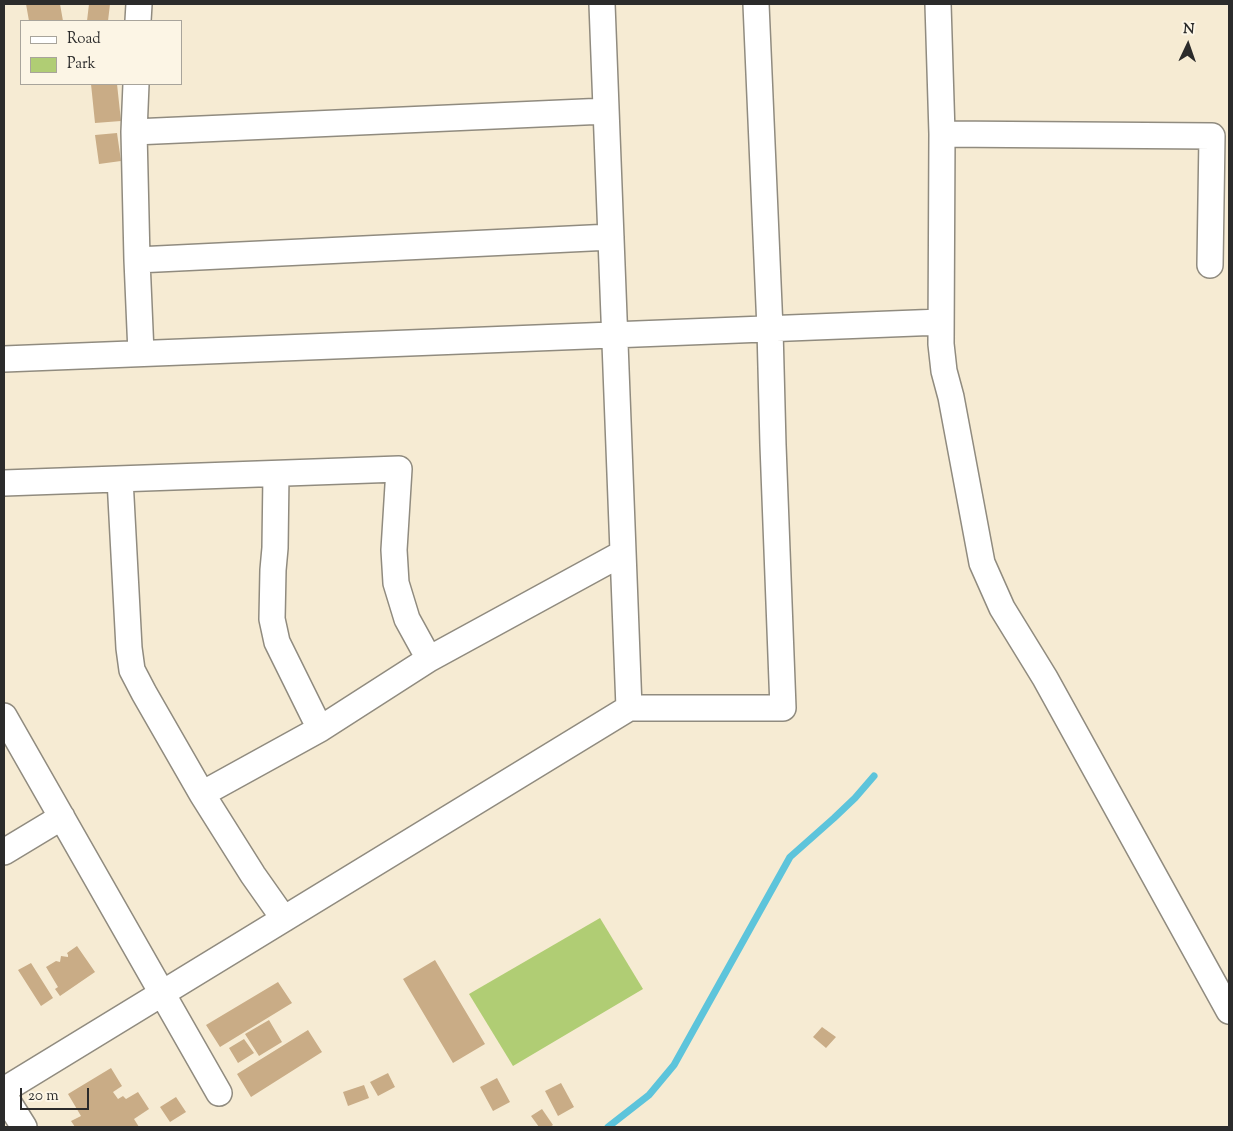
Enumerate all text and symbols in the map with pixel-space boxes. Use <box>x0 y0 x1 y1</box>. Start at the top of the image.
legend <box>20 20 182 85</box>
north arrow <box>1163 20 1213 70</box>
text: N <box>1183 20 1195 40</box>
text: Road <box>67 29 101 50</box>
text: Park <box>67 54 96 75</box>
scale bar <box>22 1078 91 1110</box>
text: 20 m <box>28 1086 59 1107</box>

